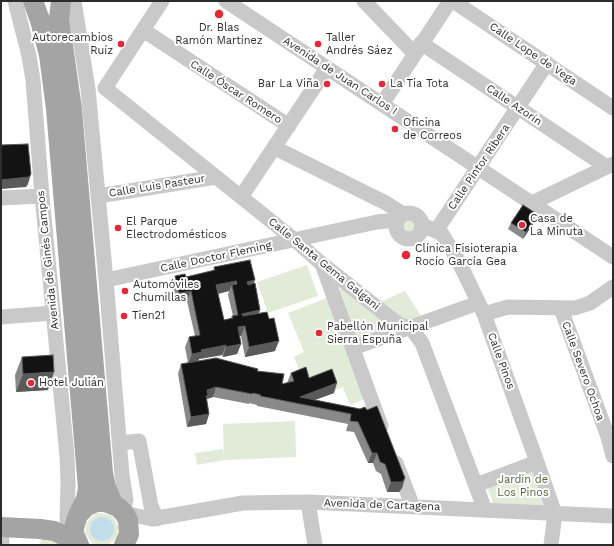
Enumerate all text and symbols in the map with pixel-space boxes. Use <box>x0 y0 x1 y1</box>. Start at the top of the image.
marker: Dr. Blas Ramón Martínez <box>213 8 225 20</box>
street label: Calle Lope de Vega <box>487 20 579 88</box>
place label: Dr. Blas Ramón Martínez <box>175 21 263 47</box>
place label: Autorecambios Ruíz <box>32 31 113 57</box>
place label: Taller Andrés Sáez <box>326 31 393 57</box>
street label: Avenida de Juan Carlos I <box>281 34 399 118</box>
marker: Autorecambios Ruíz <box>116 39 126 49</box>
marker: Taller Andrés Sáez <box>313 39 323 49</box>
street label: Calle Óscar Romero <box>188 57 284 127</box>
place label: Bar La Viña <box>258 77 319 91</box>
place label: La Tia Tota <box>390 77 449 91</box>
marker: Bar La Viña <box>322 79 332 89</box>
marker: La Tia Tota <box>377 79 387 89</box>
street label: Calle Azorín <box>484 82 544 128</box>
place label: Oficina de Correos <box>403 116 462 142</box>
street label: Calle Pintor Ribera <box>445 122 513 212</box>
marker: Oficina de Correos <box>390 124 400 134</box>
street label: Calle Luis Pasteur <box>108 172 206 200</box>
street label: Avenida de Ginés Campos <box>34 190 62 330</box>
place label: Casa de La Minuta <box>530 212 583 238</box>
place label: El Parque Electrodomésticos <box>126 215 227 241</box>
street label: Calle Santa Gema Galgani <box>266 215 382 313</box>
marker: Casa de La Minuta <box>517 220 527 230</box>
marker: El Parque Electrodomésticos <box>113 223 123 233</box>
street label: Calle Doctor Fleming <box>159 239 273 275</box>
place label: Clínica Fisioterapia Rocío García Gea <box>415 242 517 268</box>
marker: Clínica Fisioterapia Rocío García Gea <box>400 249 412 261</box>
place label: Automóviles Chumillas <box>133 278 199 304</box>
marker: Automóviles Chumillas <box>120 286 130 296</box>
place label: Tien21 <box>132 309 165 323</box>
marker: Tien21 <box>119 311 129 321</box>
place label: Pabellón Municipal Sierra Espuña <box>327 320 428 346</box>
street label: Calle Severo Ochoa <box>559 320 607 422</box>
marker: Pabellón Municipal Sierra Espuña <box>314 328 324 338</box>
street label: Calle Pinos <box>485 331 517 391</box>
place label: Hotel Julián <box>39 376 104 390</box>
marker: Hotel Julián <box>26 378 36 388</box>
park label: Jardín de Los Pinos <box>497 473 549 499</box>
street label: Avenida de Cartagena <box>324 496 440 514</box>

